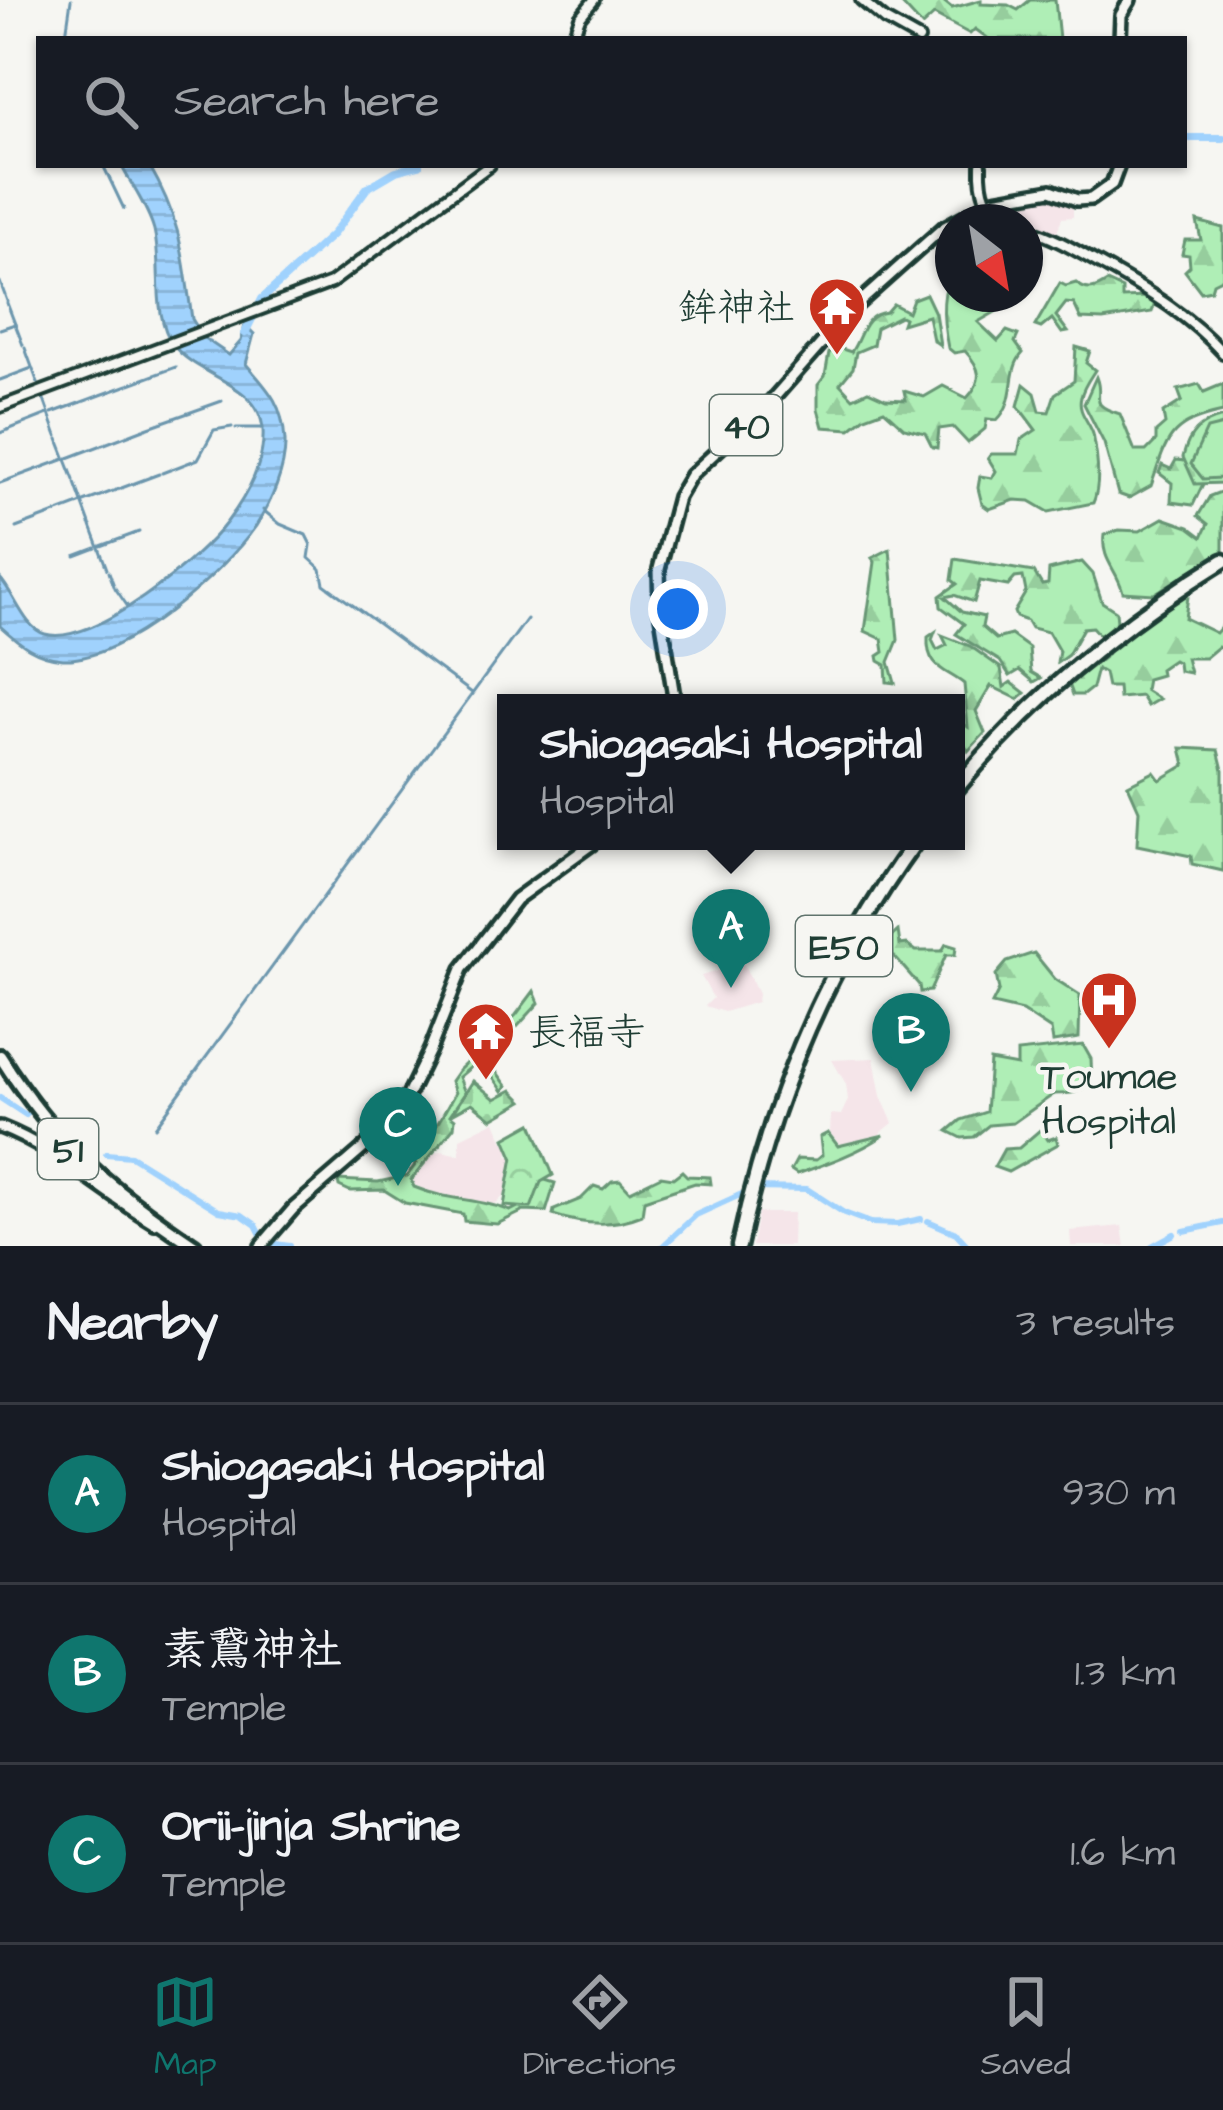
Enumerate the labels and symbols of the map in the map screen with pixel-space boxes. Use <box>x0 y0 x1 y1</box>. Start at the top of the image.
north arrow <box>935 204 1043 312</box>
temple icon: 鉾神社 <box>806 275 868 357</box>
place label: 鉾神社 <box>678 282 795 336</box>
road number: 40 <box>710 395 782 455</box>
your location <box>648 579 708 639</box>
pin: A <box>692 889 770 988</box>
road number: E50 <box>796 916 892 976</box>
hospital icon: Toumae Hospital <box>1078 969 1140 1051</box>
pin: B <box>872 993 950 1092</box>
temple icon: 長福寺 <box>455 1000 517 1082</box>
place label: 長福寺 <box>528 1007 645 1061</box>
place label: Toumae Hospital <box>1040 1051 1178 1150</box>
pin: C <box>359 1087 437 1186</box>
road number: 51 <box>38 1119 98 1179</box>

